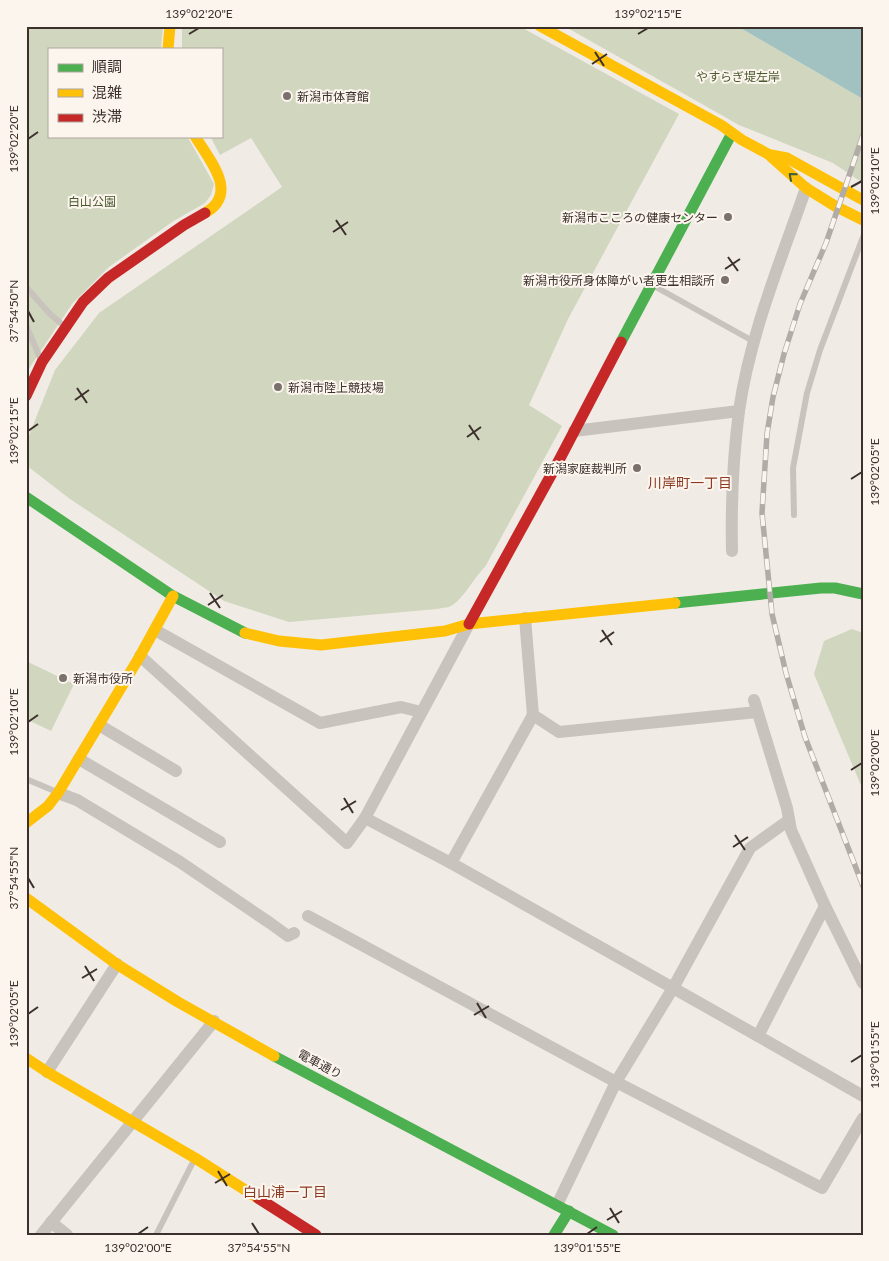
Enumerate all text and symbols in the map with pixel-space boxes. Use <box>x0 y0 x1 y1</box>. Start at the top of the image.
text: 139°02'20"E <box>165 6 233 21</box>
text: 139°02'15"E <box>614 6 682 21</box>
legend <box>48 48 222 138</box>
text: 順調 <box>92 57 122 75</box>
park label: やすらぎ堤左岸 <box>696 69 780 84</box>
text: 混雑 <box>92 83 122 101</box>
place label: 新潟市体育館 <box>297 89 369 104</box>
marker: 新潟市体育館 <box>281 90 293 102</box>
text: 139°02'20"E <box>6 105 21 173</box>
text: 渋滞 <box>92 107 122 125</box>
text: 139°02'10"E <box>867 147 882 215</box>
one-way arrow <box>789 173 798 182</box>
park label: 白山公園 <box>68 194 116 209</box>
place label: 新潟市こころの健康センター <box>562 210 718 225</box>
marker: 新潟市こころの健康センター <box>722 211 734 223</box>
place label: 新潟市役所身体障がい者更生相談所 <box>523 273 715 288</box>
marker: 新潟市役所身体障がい者更生相談所 <box>719 274 731 286</box>
text: 37°54'50"N <box>6 280 21 342</box>
place label: 新潟市陸上競技場 <box>288 380 384 395</box>
marker: 新潟市陸上競技場 <box>272 381 284 393</box>
text: 139°02'15"E <box>6 397 21 465</box>
text: 139°02'05"E <box>867 438 882 506</box>
place label: 新潟家庭裁判所 <box>543 461 627 476</box>
marker: 新潟家庭裁判所 <box>631 462 643 474</box>
district label: 川岸町一丁目 <box>648 474 732 491</box>
place label: 新潟市役所 <box>73 671 133 686</box>
marker: 新潟市役所 <box>57 672 69 684</box>
text: 139°02'10"E <box>6 688 21 756</box>
text: 139°02'00"E <box>867 729 882 797</box>
text: 37°54'55"N <box>6 847 21 909</box>
text: 139°02'05"E <box>6 980 21 1048</box>
text: 139°01'55"E <box>867 1021 882 1089</box>
street label: 電車通り <box>295 1046 345 1082</box>
district label: 白山浦一丁目 <box>243 1183 327 1200</box>
text: 139°02'00"E <box>104 1240 172 1255</box>
text: 37°54'55"N <box>228 1240 290 1255</box>
text: 139°01'55"E <box>553 1240 621 1255</box>

